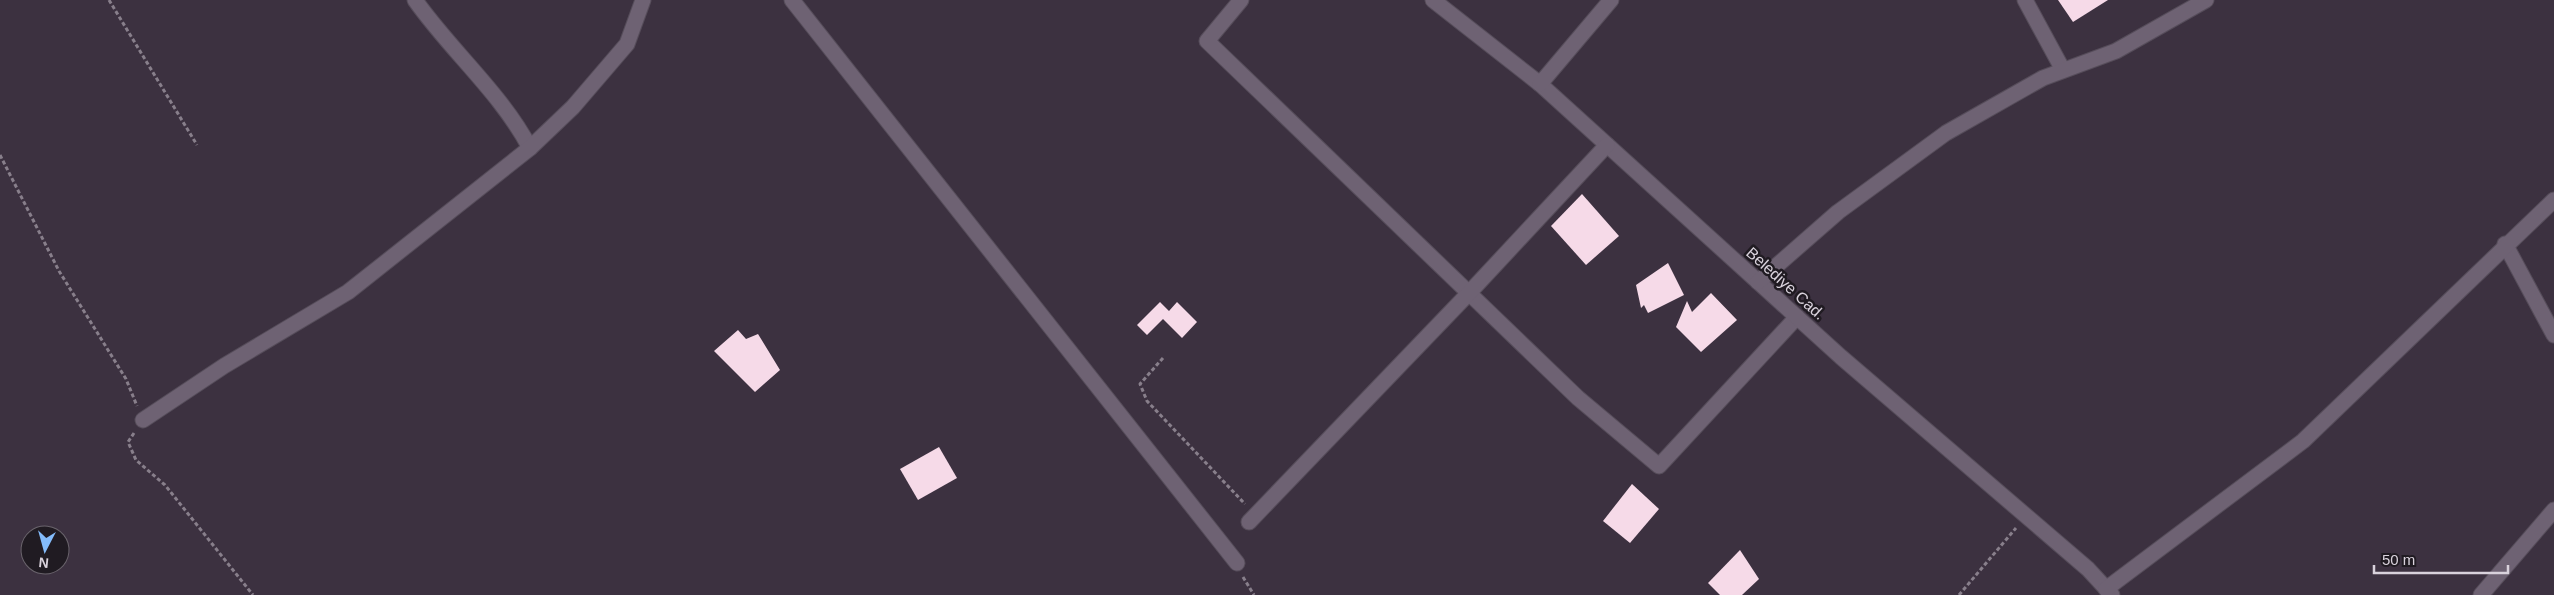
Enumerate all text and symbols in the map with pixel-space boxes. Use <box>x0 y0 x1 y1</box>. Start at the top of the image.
street label: Belediye Cad. <box>1743 244 1828 323</box>
north arrow <box>20 525 70 575</box>
scale bar <box>2374 542 2508 574</box>
text: 50 m <box>2382 551 2415 568</box>
text: N <box>38 554 50 571</box>

